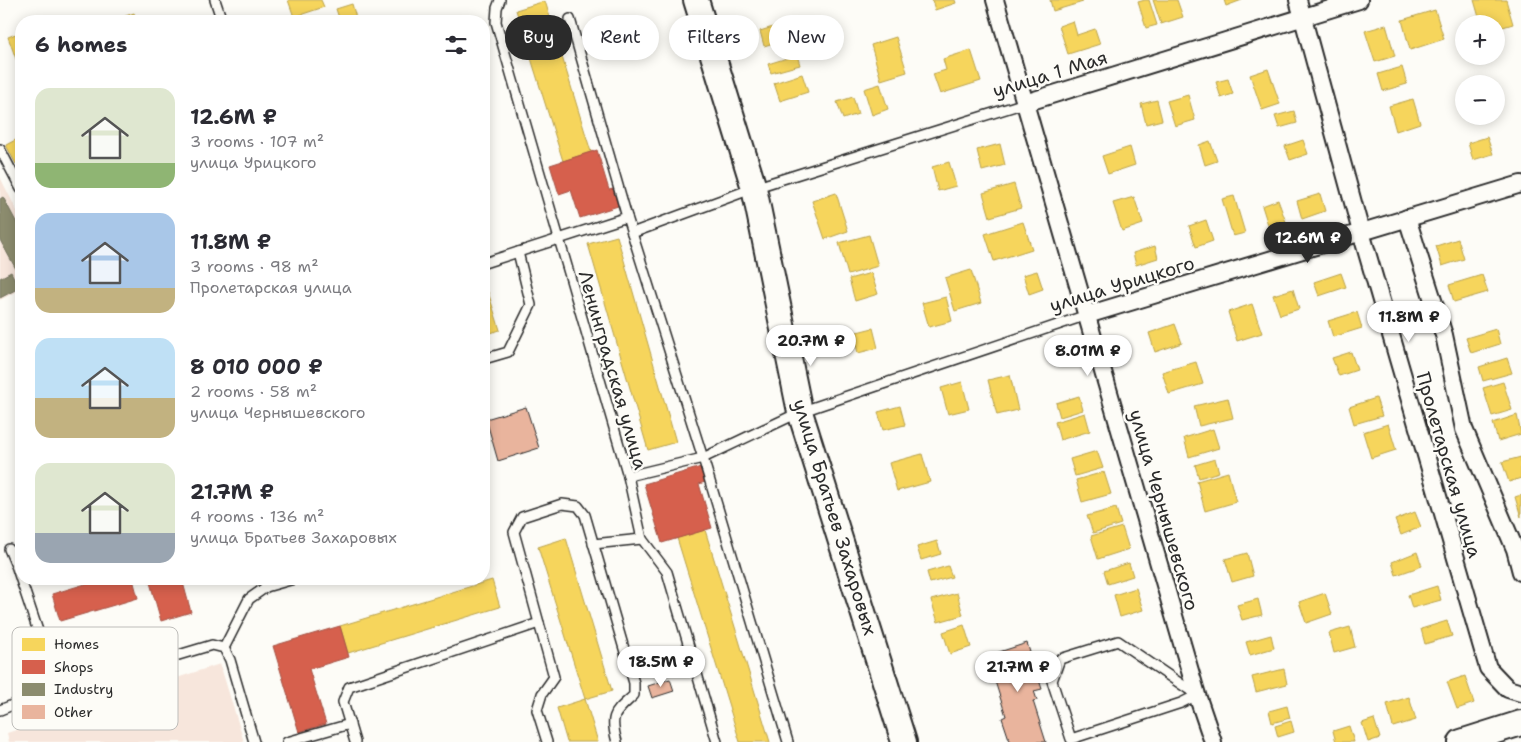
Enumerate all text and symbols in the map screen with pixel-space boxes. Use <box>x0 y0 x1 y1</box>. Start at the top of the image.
chip: Buy <box>505 15 572 60</box>
chip: Rent <box>582 15 659 60</box>
chip: Filters <box>669 15 759 60</box>
chip: New <box>769 15 844 60</box>
map controls <box>1455 15 1505 125</box>
button: + <box>1455 15 1505 65</box>
text: 6 homes <box>35 31 127 59</box>
icon: filters <box>442 31 470 59</box>
street label: улица 1 Мая <box>989 45 1111 103</box>
button: − <box>1455 75 1505 125</box>
text: 12.6M ₽ <box>190 103 277 131</box>
icon: home <box>75 108 135 168</box>
text: 3 rooms · 107 m² <box>190 131 324 152</box>
text: улица Урицкого <box>190 152 316 173</box>
pin: 12.6M ₽ <box>1262 222 1354 264</box>
text: 12.6M ₽ <box>1275 227 1341 248</box>
text: 11.8M ₽ <box>190 228 272 256</box>
icon: home <box>75 233 135 293</box>
street label: улица Урицкого <box>1047 250 1197 318</box>
text: 3 rooms · 98 m² <box>190 256 319 277</box>
street label: Ленинградская улица <box>573 268 653 473</box>
text: Пролетарская улица <box>190 277 352 298</box>
pin: 11.8M ₽ <box>1363 300 1455 343</box>
text: 11.8M ₽ <box>1378 306 1440 327</box>
pin: 20.7M ₽ <box>765 324 857 367</box>
text: 20.7M ₽ <box>777 330 845 351</box>
pin: 8.01M ₽ <box>1042 334 1134 377</box>
text: 8.01M ₽ <box>1055 340 1121 361</box>
text: 8 010 000 ₽ <box>190 353 323 381</box>
icon: home <box>75 358 135 418</box>
street label: Пролетарская улица <box>1411 369 1488 561</box>
text: 2 rooms · 58 m² <box>190 381 317 402</box>
street label: улица Братьев Захаровых <box>787 396 883 638</box>
text: улица Чернышевского <box>190 402 365 423</box>
street label: улица Чернышевского <box>1123 406 1205 614</box>
text: 21.7M ₽ <box>190 478 274 506</box>
icon: home <box>75 483 135 543</box>
text: 4 rooms · 136 m² <box>190 506 324 527</box>
text: улица Братьев Захаровых <box>190 527 397 548</box>
legend <box>12 627 178 730</box>
text: Homes <box>54 635 99 653</box>
pin: 18.5M ₽ <box>615 646 707 688</box>
pin: 21.7M ₽ <box>972 650 1064 693</box>
text: 18.5M ₽ <box>628 651 694 672</box>
text: 21.7M ₽ <box>986 656 1050 677</box>
text: Shops <box>54 658 93 676</box>
text: Industry <box>54 680 113 698</box>
text: Other <box>54 703 93 721</box>

